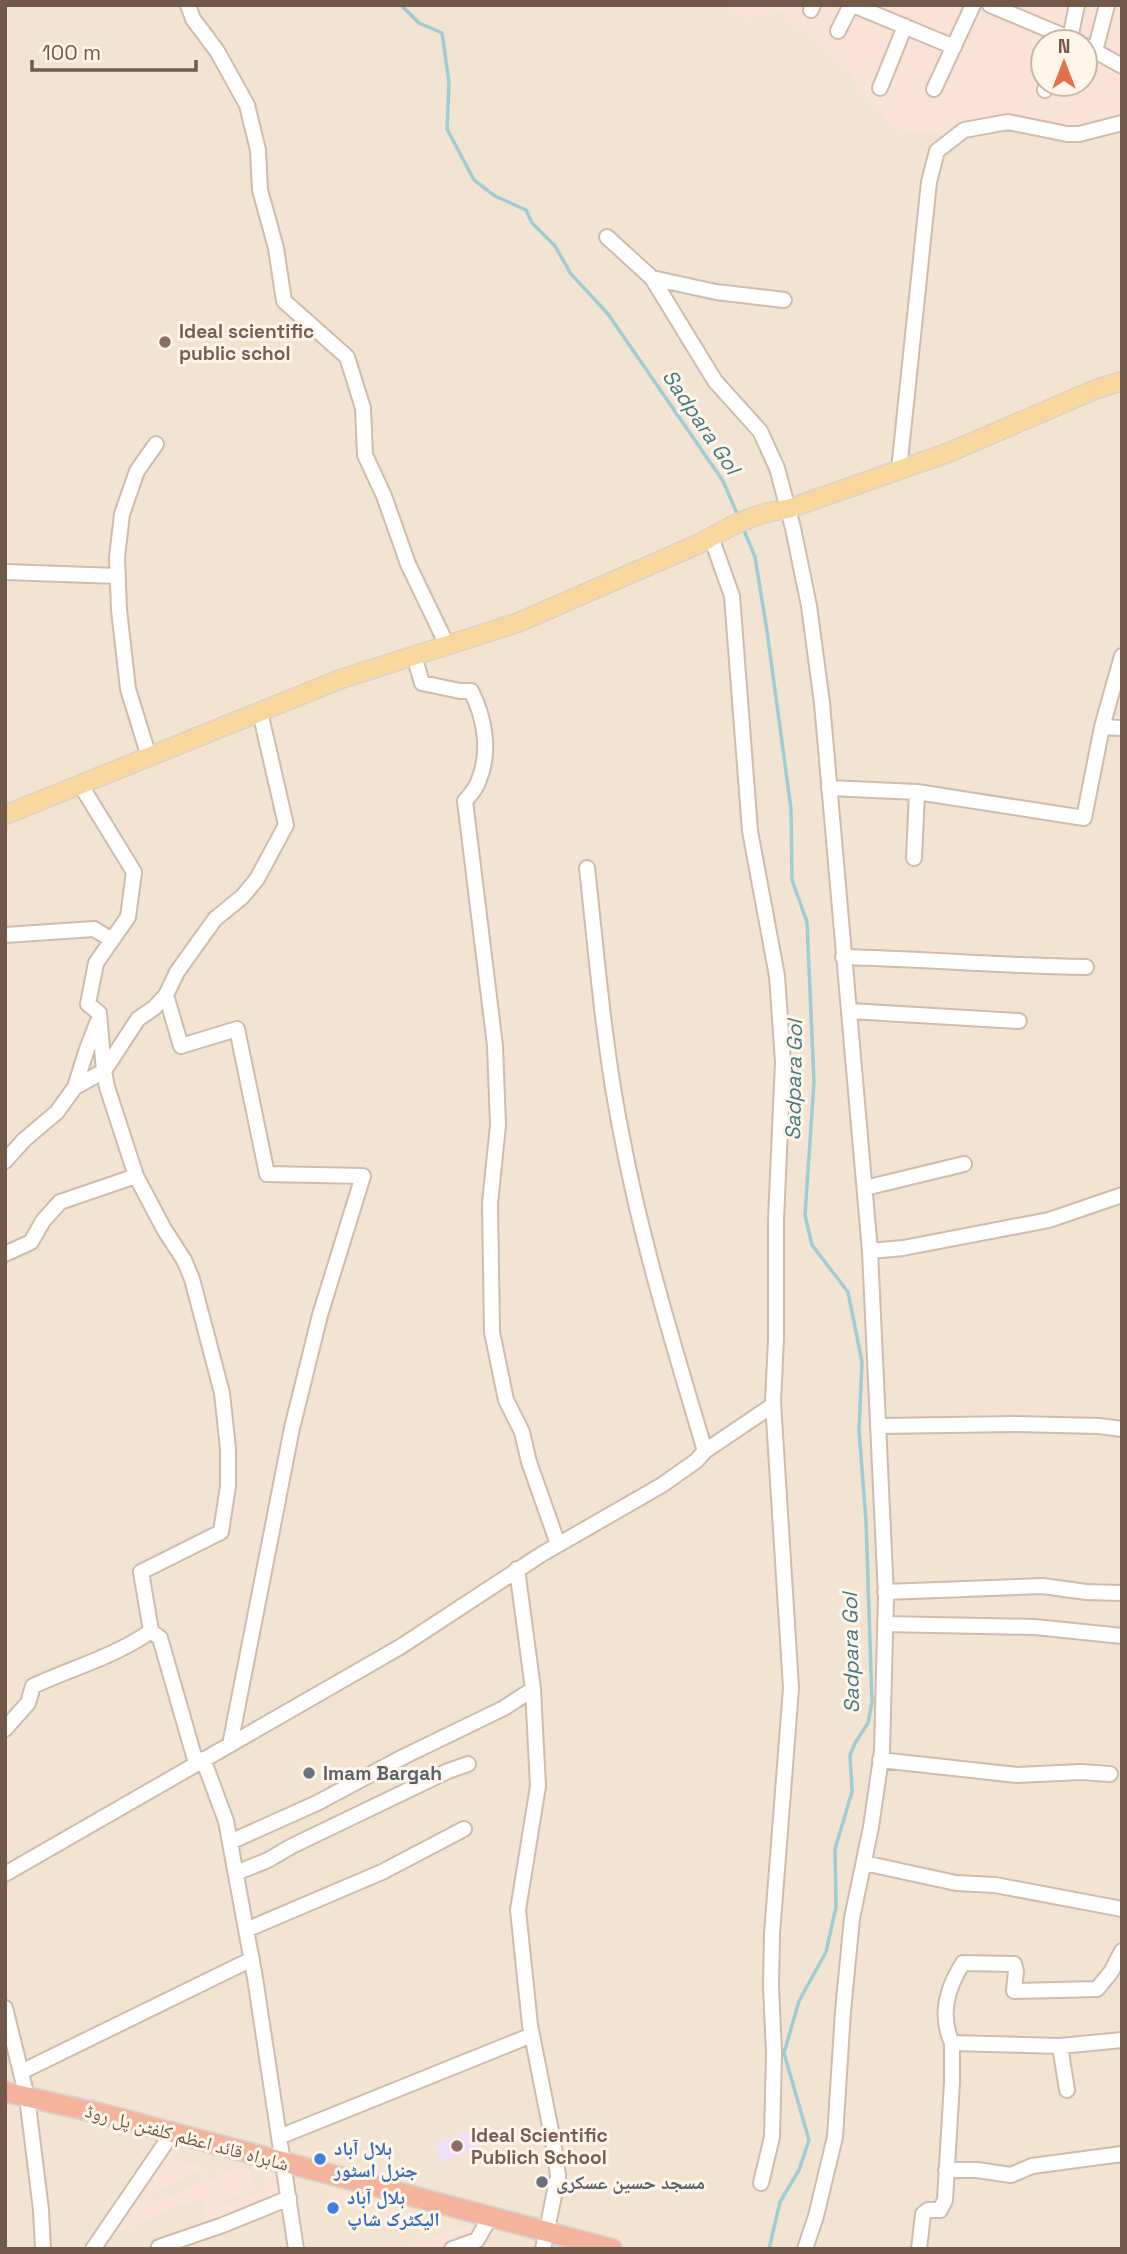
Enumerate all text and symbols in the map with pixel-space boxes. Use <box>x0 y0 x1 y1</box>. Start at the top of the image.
scale bar <box>32 28 196 72</box>
north arrow <box>1029 28 1099 98</box>
text: N <box>1058 34 1070 59</box>
text: 100 m <box>42 39 101 66</box>
place label: Ideal scientific public schol <box>179 319 314 366</box>
marker: Ideal scientific public schol <box>157 334 173 350</box>
water label: Sadpara Gol <box>656 364 748 482</box>
water label: Sadpara Gol <box>779 1017 808 1141</box>
water label: Sadpara Gol <box>836 1590 865 1714</box>
place label: Imam Bargah <box>323 1761 442 1786</box>
marker: Imam Bargah <box>301 1765 317 1781</box>
street label: شاہراہ قائد اعظم کلفٹن پل روڈ <box>82 2098 291 2177</box>
place label: Ideal Scientific Publich School <box>471 2123 608 2170</box>
place label: ہلال آباد جنرل اسٹور <box>333 2136 418 2183</box>
marker: Ideal Scientific Publich School <box>449 2138 465 2154</box>
marker: ہلال آباد جنرل اسٹور <box>312 2151 328 2167</box>
place label: مسجد حسین عسکری <box>556 2170 705 2195</box>
marker: مسجد حسین عسکری <box>534 2174 550 2190</box>
place label: ہلال آباد الیکٹرک شاپ <box>347 2185 440 2232</box>
marker: ہلال آباد الیکٹرک شاپ <box>325 2200 341 2216</box>

